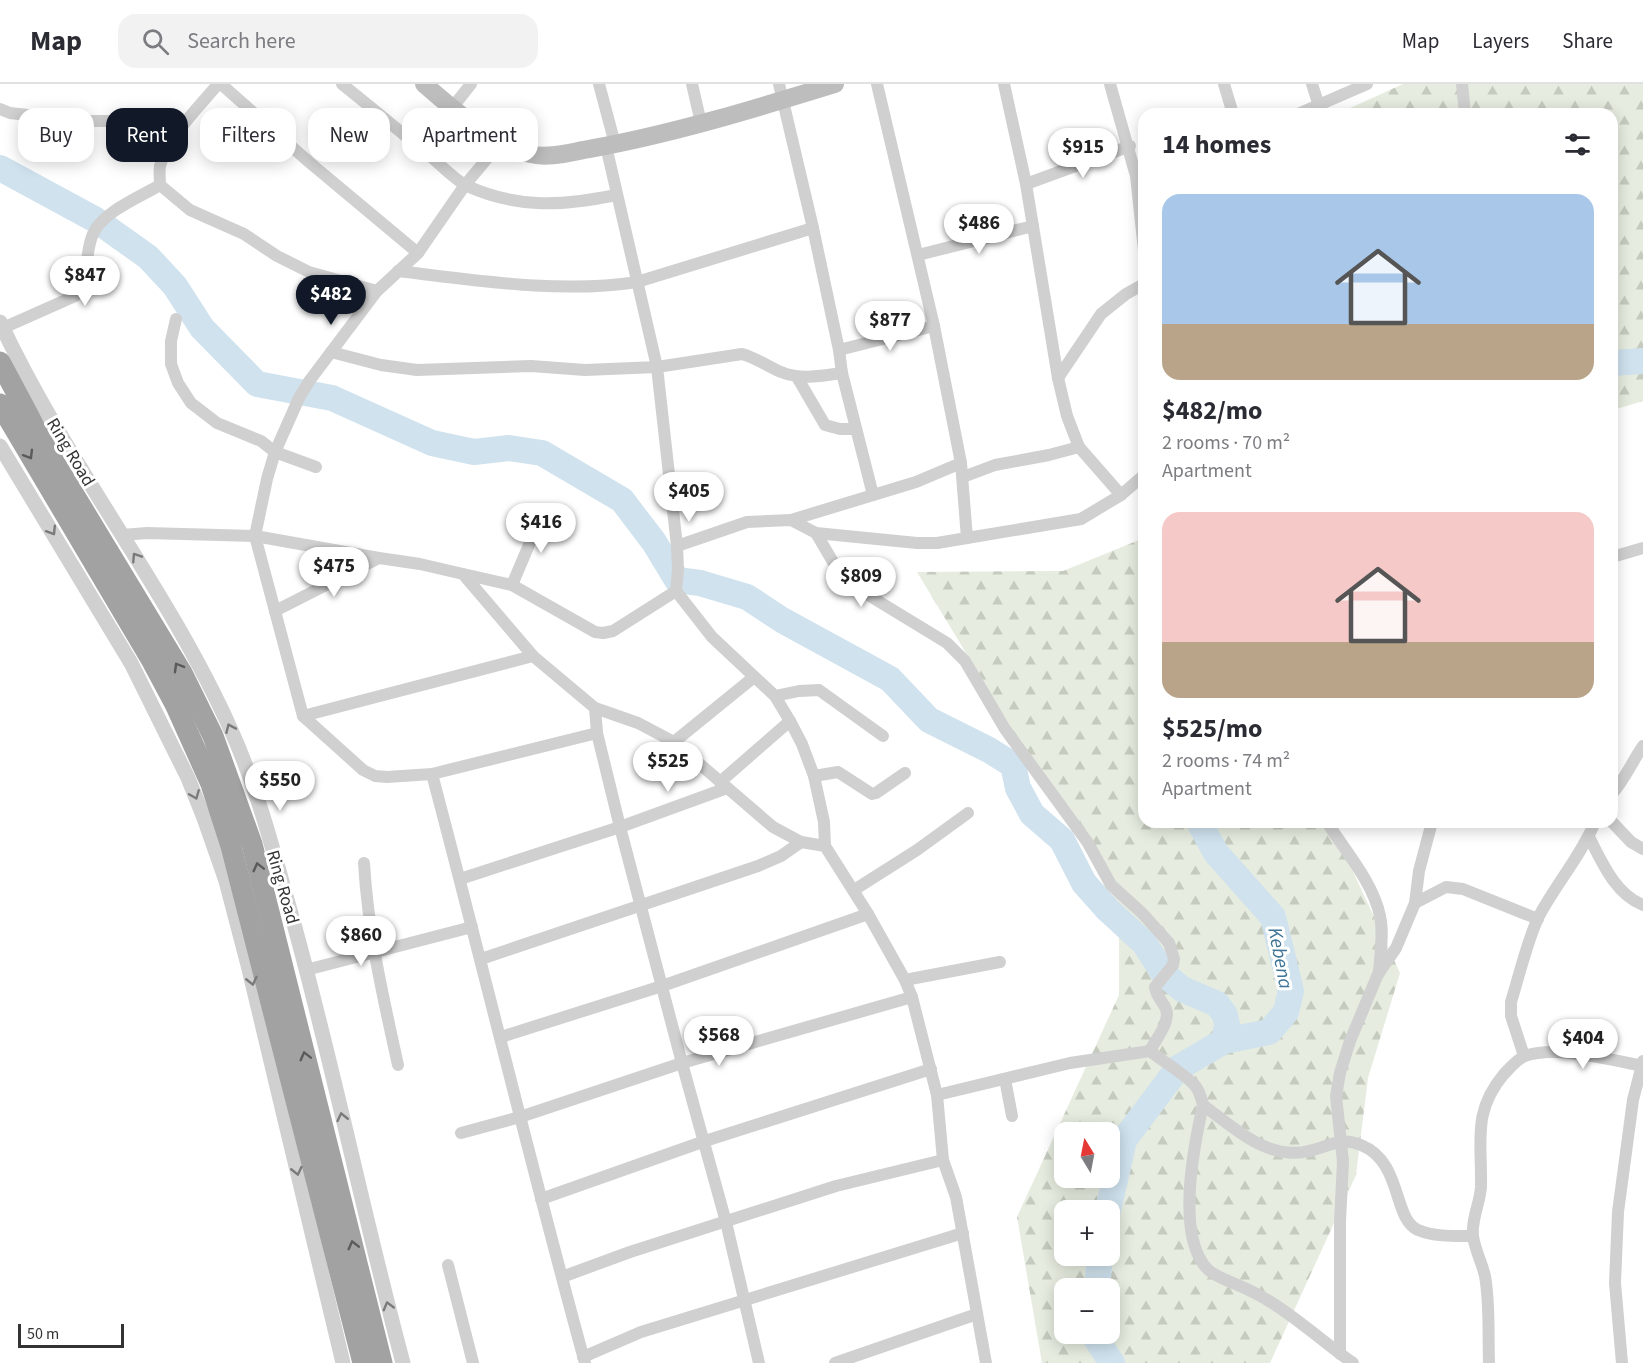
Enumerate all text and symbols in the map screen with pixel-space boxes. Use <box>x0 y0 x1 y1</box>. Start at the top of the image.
search box <box>118 14 538 68</box>
text: Map <box>30 21 82 61</box>
icon: search <box>139 25 172 58</box>
text: Search here <box>187 25 296 57</box>
text: Map <box>1402 26 1439 56</box>
text: Layers <box>1472 26 1529 56</box>
text: Share <box>1562 26 1613 56</box>
chip: Buy <box>18 108 94 162</box>
chip: Rent <box>106 108 188 162</box>
chip: Filters <box>200 108 296 162</box>
chip: New <box>308 108 390 162</box>
chip: Apartment <box>402 108 538 162</box>
text: 14 homes <box>1162 126 1271 163</box>
pin: $915 <box>1047 128 1119 179</box>
icon: filters <box>1561 128 1594 161</box>
text: $915 <box>1062 133 1104 161</box>
pin: $486 <box>943 204 1015 255</box>
text: $486 <box>958 209 1000 237</box>
icon: home <box>1324 233 1432 341</box>
pin: $847 <box>49 256 121 307</box>
text: $847 <box>64 261 106 289</box>
pin: $482 <box>295 275 367 326</box>
text: $482 <box>310 280 352 308</box>
pin: $877 <box>854 301 926 352</box>
text: $877 <box>869 306 911 334</box>
text: $482/mo <box>1162 392 1262 429</box>
street label: Ring Road <box>40 413 101 491</box>
text: 2 rooms · 70 m² <box>1162 429 1290 457</box>
one-way arrow <box>21 449 33 459</box>
text: Apartment <box>1162 457 1252 485</box>
pin: $405 <box>653 472 725 523</box>
text: $405 <box>668 477 710 505</box>
pin: $416 <box>505 503 577 554</box>
text: $416 <box>520 508 562 536</box>
one-way arrow <box>45 525 56 536</box>
pin: $475 <box>298 547 370 598</box>
icon: home <box>1324 551 1432 659</box>
text: $475 <box>313 552 355 580</box>
one-way arrow <box>133 553 144 564</box>
pin: $809 <box>825 557 897 608</box>
text: $809 <box>840 562 882 590</box>
one-way arrow <box>174 663 185 673</box>
text: $525/mo <box>1162 710 1262 747</box>
one-way arrow <box>225 724 237 735</box>
pin: $525 <box>632 742 704 793</box>
text: $525 <box>647 747 689 775</box>
text: 2 rooms · 74 m² <box>1162 747 1290 775</box>
pin: $550 <box>244 761 316 812</box>
text: $550 <box>259 766 301 794</box>
text: Apartment <box>1162 775 1252 803</box>
one-way arrow <box>188 789 200 800</box>
street label: Ring Road <box>260 847 305 927</box>
one-way arrow <box>252 862 265 872</box>
pin: $860 <box>325 916 397 967</box>
text: $860 <box>340 921 382 949</box>
water label: Kebena <box>1260 925 1300 992</box>
one-way arrow <box>244 976 257 986</box>
pin: $568 <box>683 1016 755 1067</box>
pin: $404 <box>1547 1019 1619 1070</box>
text: $568 <box>698 1021 740 1049</box>
text: $404 <box>1562 1024 1604 1052</box>
one-way arrow <box>300 1051 313 1061</box>
one-way arrow <box>336 1112 349 1122</box>
north arrow <box>1054 1122 1120 1188</box>
map controls <box>1054 1122 1120 1344</box>
one-way arrow <box>289 1166 302 1176</box>
button: + <box>1054 1200 1120 1266</box>
one-way arrow <box>347 1240 360 1250</box>
button: − <box>1054 1278 1120 1344</box>
one-way arrow <box>383 1302 395 1312</box>
scale bar <box>18 1321 124 1348</box>
text: 50 m <box>27 1323 59 1345</box>

